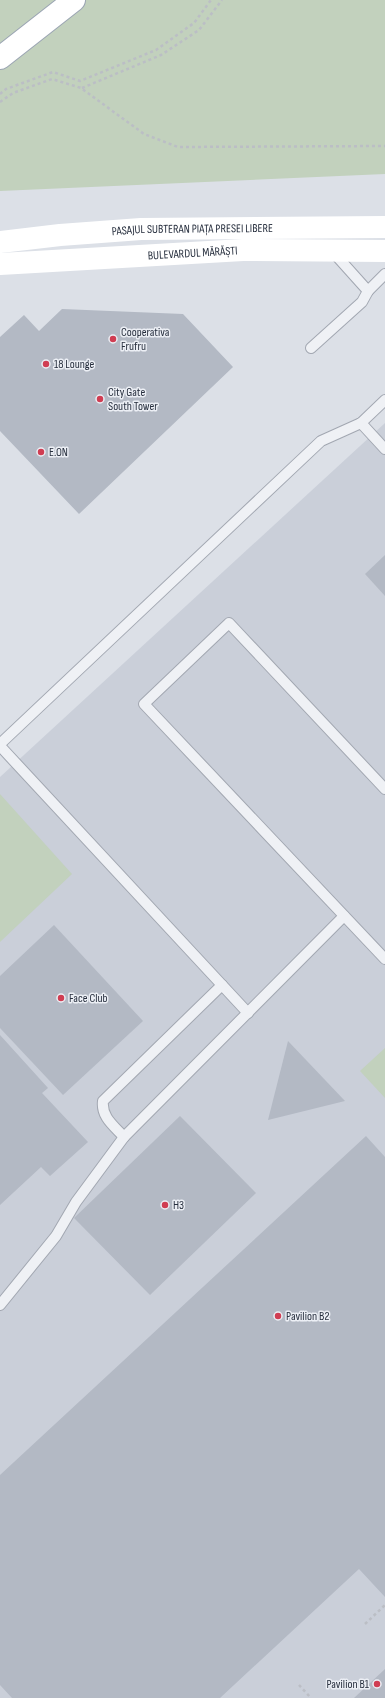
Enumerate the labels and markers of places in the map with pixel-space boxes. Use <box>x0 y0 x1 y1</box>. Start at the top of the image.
place label: Cooperativa Frufru <box>121 325 170 354</box>
marker: Cooperativa Frufru <box>108 334 118 344</box>
place label: 18 Lounge <box>54 357 95 372</box>
marker: 18 Lounge <box>41 359 51 369</box>
place label: City Gate South Tower <box>108 385 158 414</box>
marker: City Gate South Tower <box>95 394 105 404</box>
place label: E.ON <box>49 445 68 460</box>
marker: E.ON <box>36 447 46 457</box>
place label: Face Club <box>69 991 108 1006</box>
marker: Face Club <box>56 993 66 1003</box>
place label: H3 <box>173 1198 184 1213</box>
marker: H3 <box>160 1200 170 1210</box>
place label: Pavilion B2 <box>286 1309 329 1324</box>
marker: Pavilion B2 <box>273 1311 283 1321</box>
place label: Pavilion B1 <box>326 1677 370 1692</box>
marker: Pavilion B1 <box>372 1679 382 1689</box>

